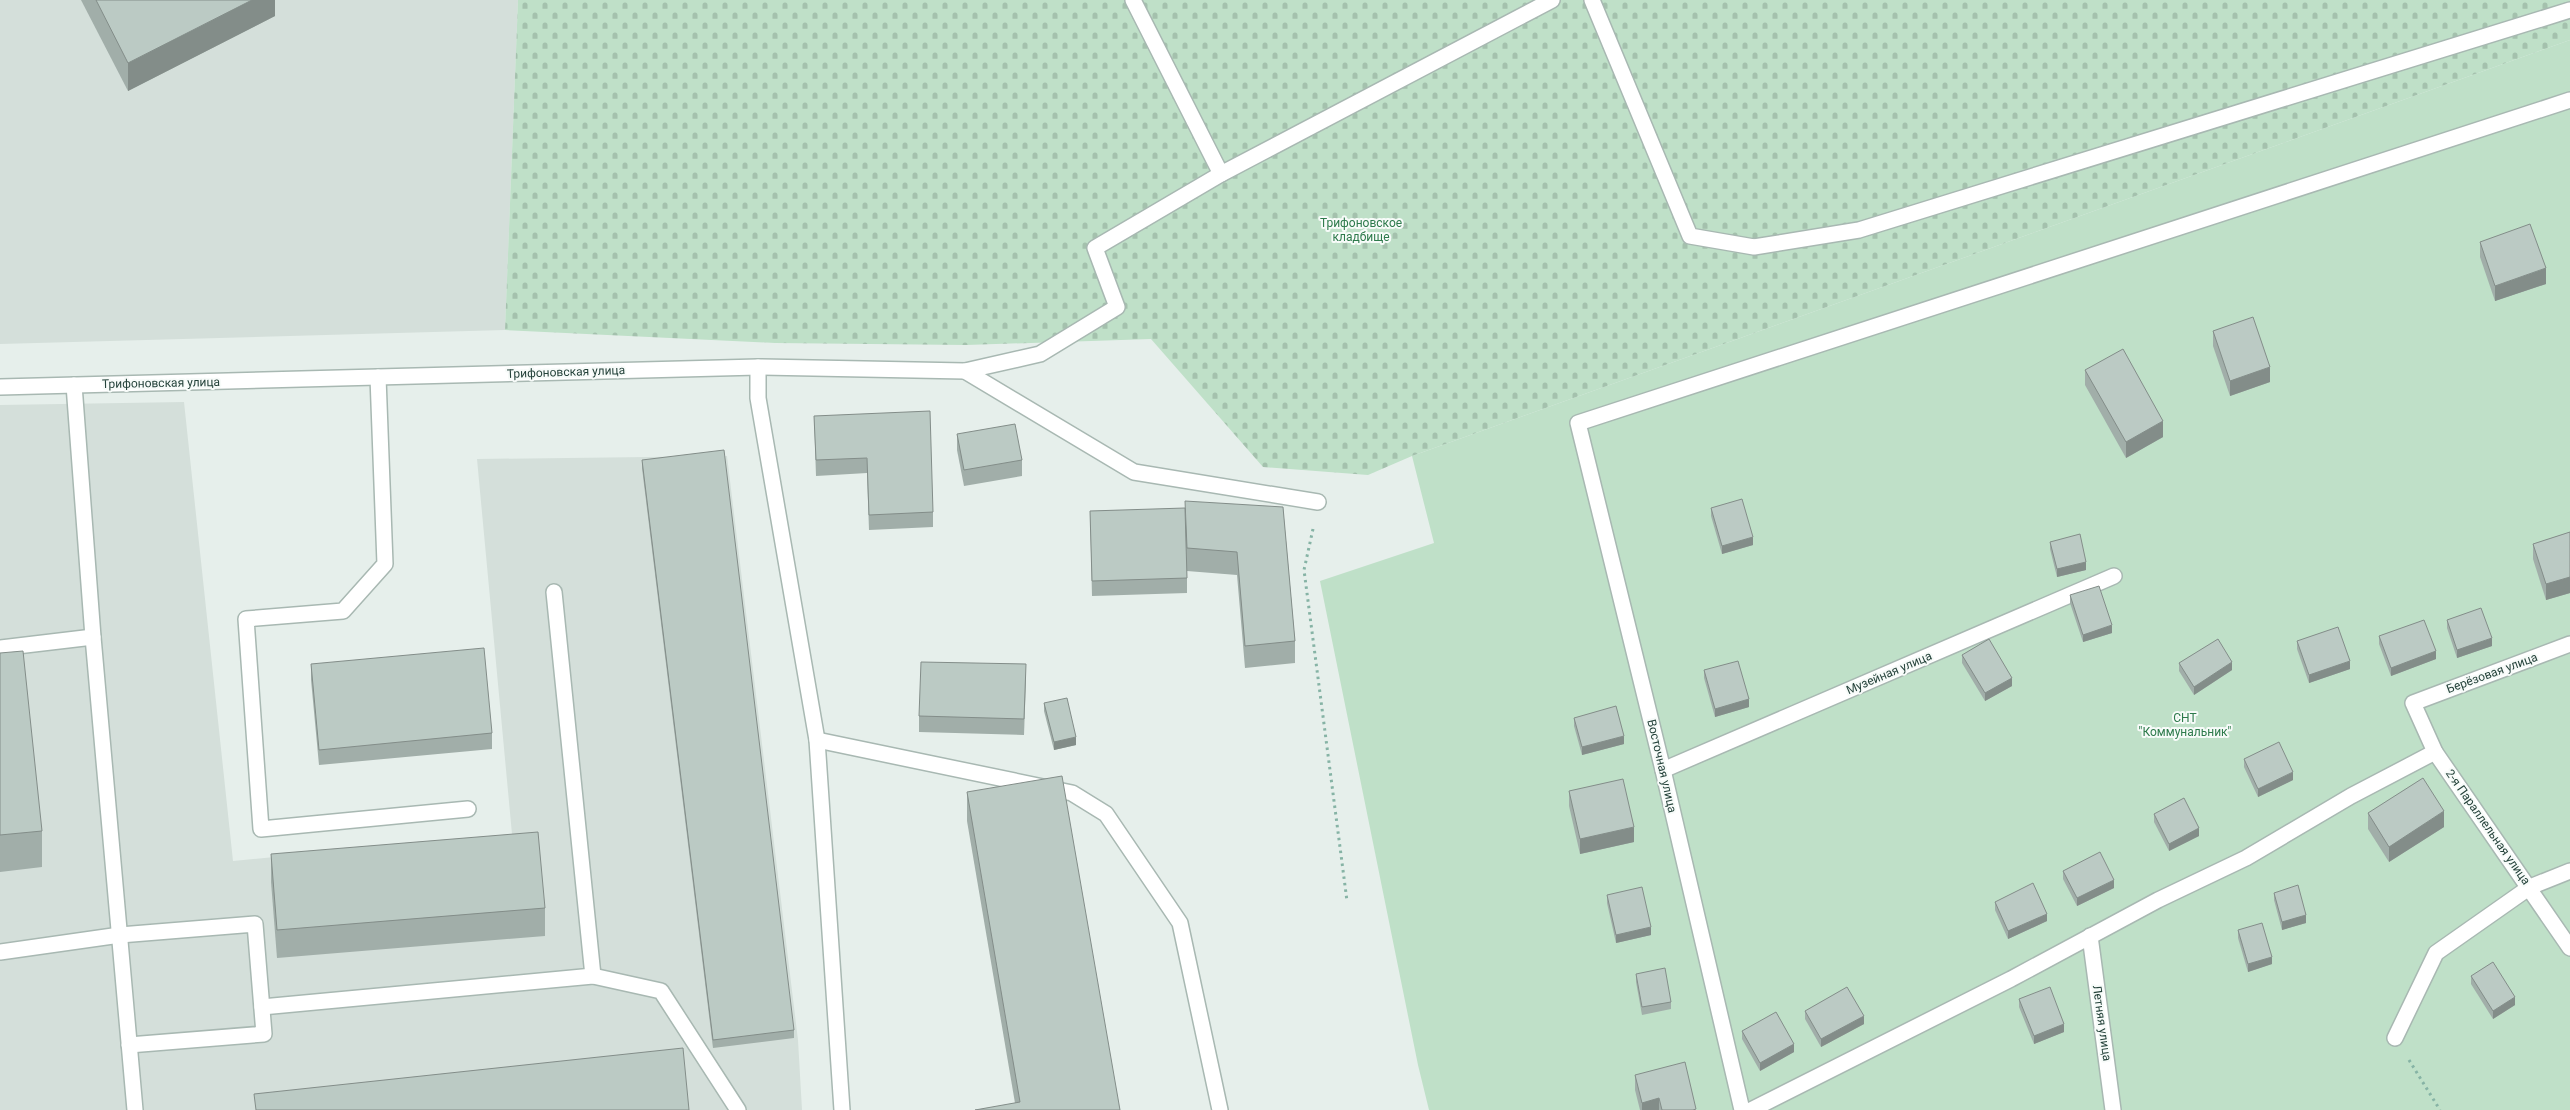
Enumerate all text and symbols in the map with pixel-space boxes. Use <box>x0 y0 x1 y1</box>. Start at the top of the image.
park label: Трифоновское кладбище <box>1320 216 1402 244</box>
street label: Трифоновская улица <box>507 363 625 381</box>
street label: Трифоновская улица <box>102 375 220 391</box>
street label: Музейная улица <box>1844 649 1934 697</box>
street label: Берёзовая улица <box>2445 650 2539 696</box>
park label: СНТ "Коммунальник" <box>2139 711 2232 739</box>
street label: Восточная улица <box>1644 718 1680 814</box>
street label: 2-я Параллельная улица <box>2443 767 2533 887</box>
street label: Летняя улица <box>2090 984 2114 1062</box>

